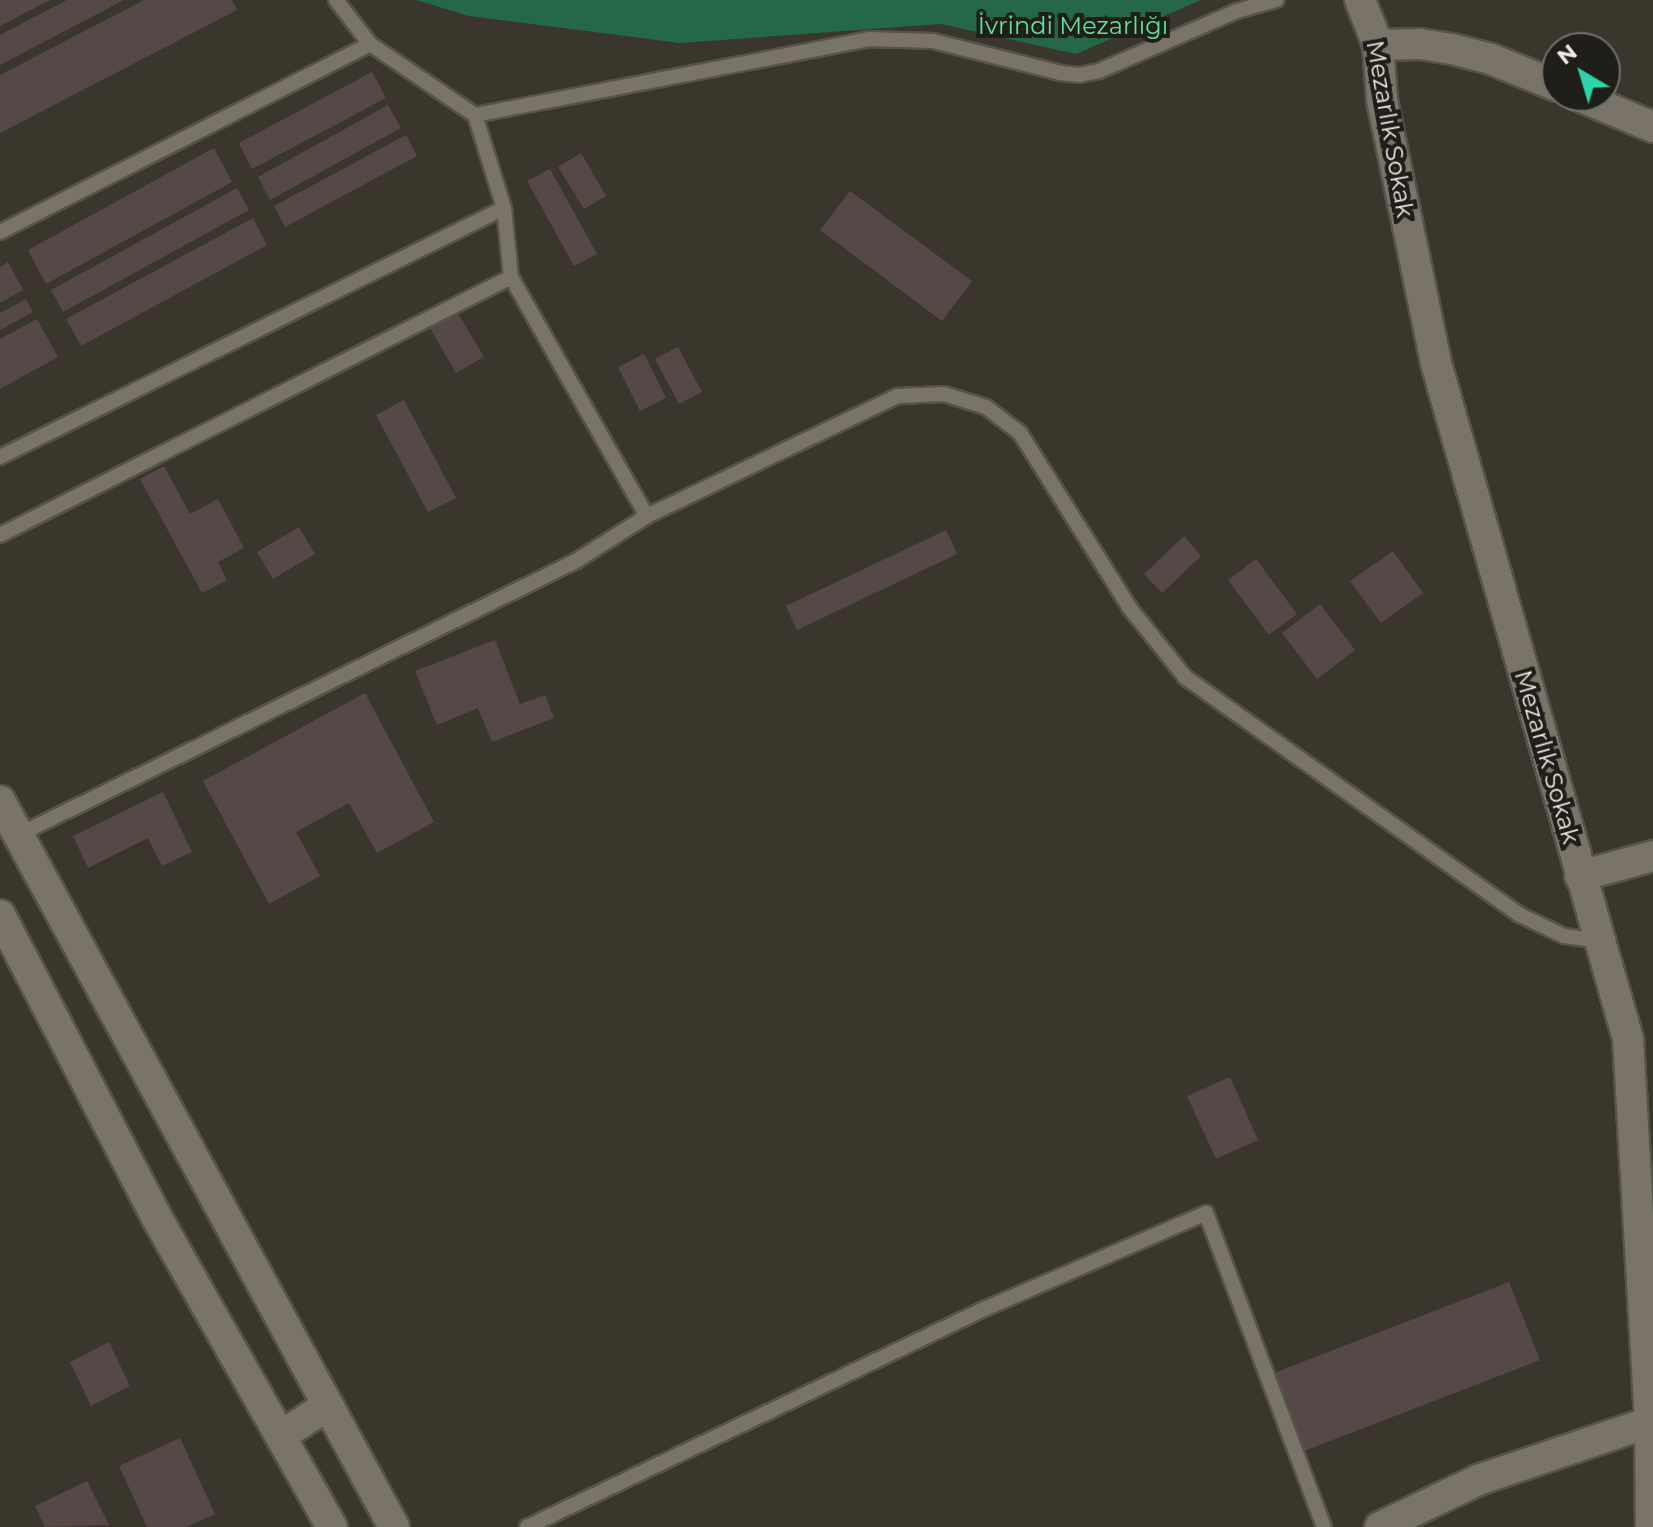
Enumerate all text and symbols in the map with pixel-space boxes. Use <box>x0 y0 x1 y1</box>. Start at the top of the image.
park label: İvrindi Mezarlığı <box>978 12 1168 40</box>
north arrow <box>1541 32 1621 112</box>
street label: Mezarlık Sokak <box>1360 38 1420 220</box>
text: N <box>1552 38 1582 70</box>
street label: Mezarlık Sokak <box>1508 667 1586 847</box>

